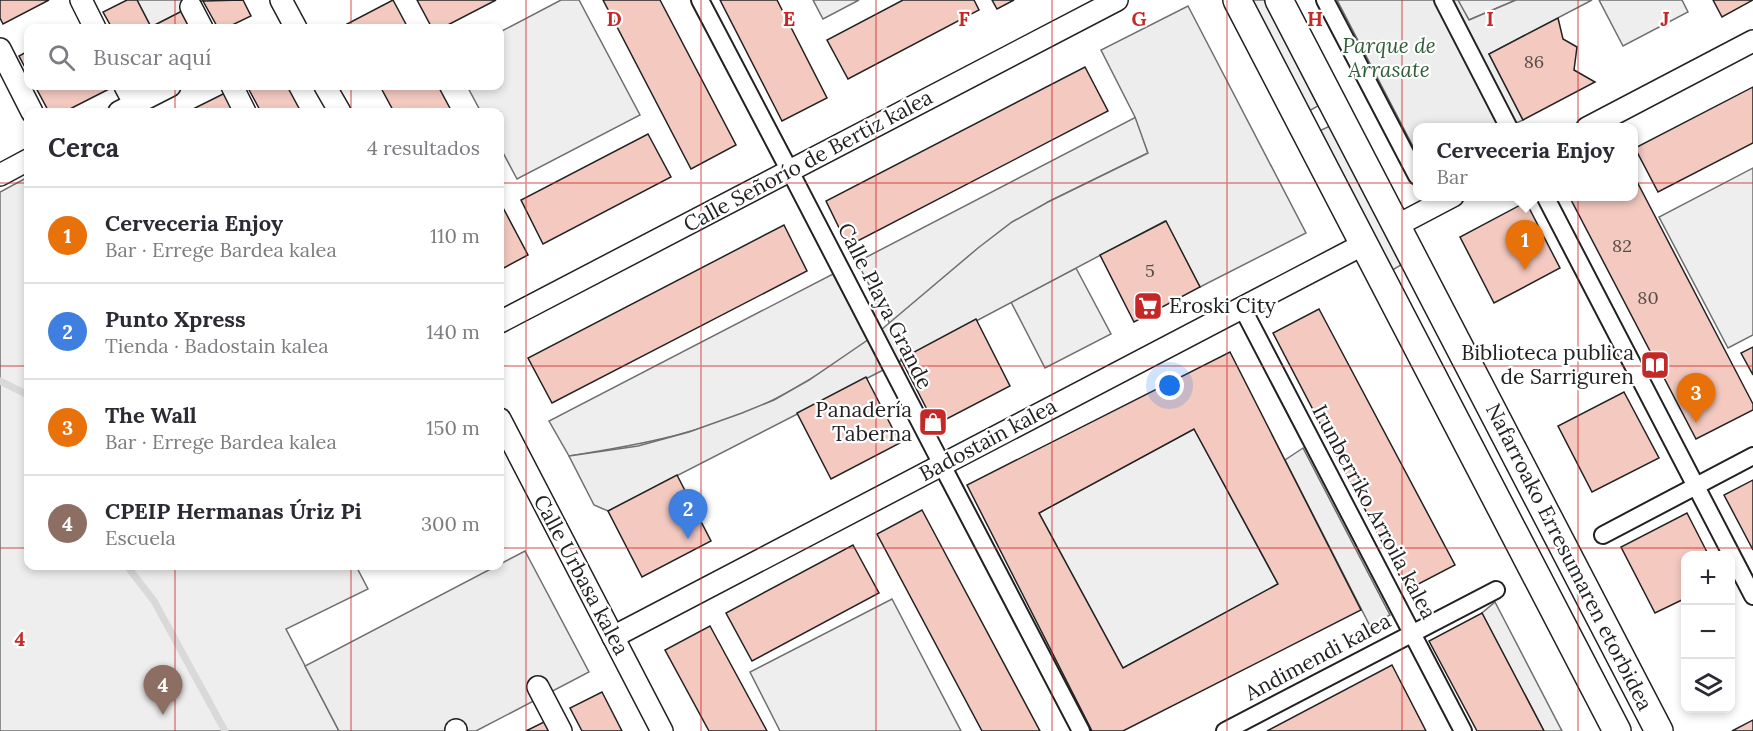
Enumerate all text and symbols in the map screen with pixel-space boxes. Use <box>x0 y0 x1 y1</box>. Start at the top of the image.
text: D <box>606 6 622 31</box>
text: E <box>783 6 795 31</box>
text: F <box>958 6 970 31</box>
text: G <box>1131 6 1147 31</box>
text: H <box>1307 6 1323 31</box>
text: I <box>1486 6 1494 31</box>
text: J <box>1660 6 1670 31</box>
search box <box>24 24 504 90</box>
park label: Parque de Arrasate <box>1342 32 1436 83</box>
icon: search <box>45 41 78 74</box>
text: Buscar aquí <box>93 43 211 71</box>
house number: 86 <box>1524 50 1544 73</box>
street label: Calle Señorío de Bertiz kalea <box>679 83 937 238</box>
popup <box>1413 123 1638 201</box>
text: Cerca <box>48 131 119 164</box>
text: 4 resultados <box>367 135 480 160</box>
text: Cerveceria Enjoy <box>1436 136 1615 164</box>
text: Bar <box>1436 164 1468 189</box>
text: Cerveceria Enjoy <box>105 209 283 237</box>
street label: Calle Playa Grande <box>832 218 939 393</box>
pin: 1 <box>1506 220 1544 270</box>
text: 1 <box>63 223 72 248</box>
text: 110 m <box>430 223 480 248</box>
house number: 82 <box>1612 234 1632 257</box>
text: Bar · Errege Bardea kalea <box>105 237 337 262</box>
house number: 5 <box>1145 259 1155 282</box>
house number: 80 <box>1637 286 1659 309</box>
supermarket icon: Eroski City <box>1132 290 1164 322</box>
place label: Eroski City <box>1169 292 1276 319</box>
text: Punto Xpress <box>105 305 246 333</box>
text: 2 <box>62 319 73 344</box>
text: 140 m <box>426 319 480 344</box>
text: Tienda · Badostain kalea <box>105 333 329 358</box>
place label: Biblioteca publica de Sarriguren <box>1461 339 1634 390</box>
library icon: Biblioteca publica de Sarriguren <box>1639 349 1671 381</box>
your location <box>1155 371 1184 400</box>
pin: 3 <box>1676 374 1716 423</box>
street label: Badostain kalea <box>914 392 1061 487</box>
place label: Panadería Taberna <box>815 396 912 447</box>
street label: Nafarroako Erresumaren etorbidea <box>1480 399 1659 715</box>
street label: Irunberriko Arroila kalea <box>1306 400 1443 624</box>
text: The Wall <box>105 401 197 429</box>
shop icon: Panadería Taberna <box>917 406 949 438</box>
text: 3 <box>62 415 73 440</box>
text: 150 m <box>426 415 480 440</box>
text: Bar · Errege Bardea kalea <box>105 429 337 454</box>
street label: Calle Urbasa kalea <box>528 490 635 660</box>
pin: 2 <box>668 490 708 539</box>
text: CPEIP Hermanas Úriz Pi <box>105 497 362 525</box>
text: 4 <box>62 511 73 536</box>
text: 300 m <box>421 511 480 536</box>
text: Escuela <box>105 525 176 550</box>
map controls <box>1681 551 1735 713</box>
button: + <box>1681 551 1735 605</box>
button: − <box>1681 605 1735 659</box>
street label: Andimendi kalea <box>1239 607 1395 707</box>
text: 4 <box>15 626 26 651</box>
button: layers <box>1681 659 1735 713</box>
pin: 4 <box>144 666 182 715</box>

